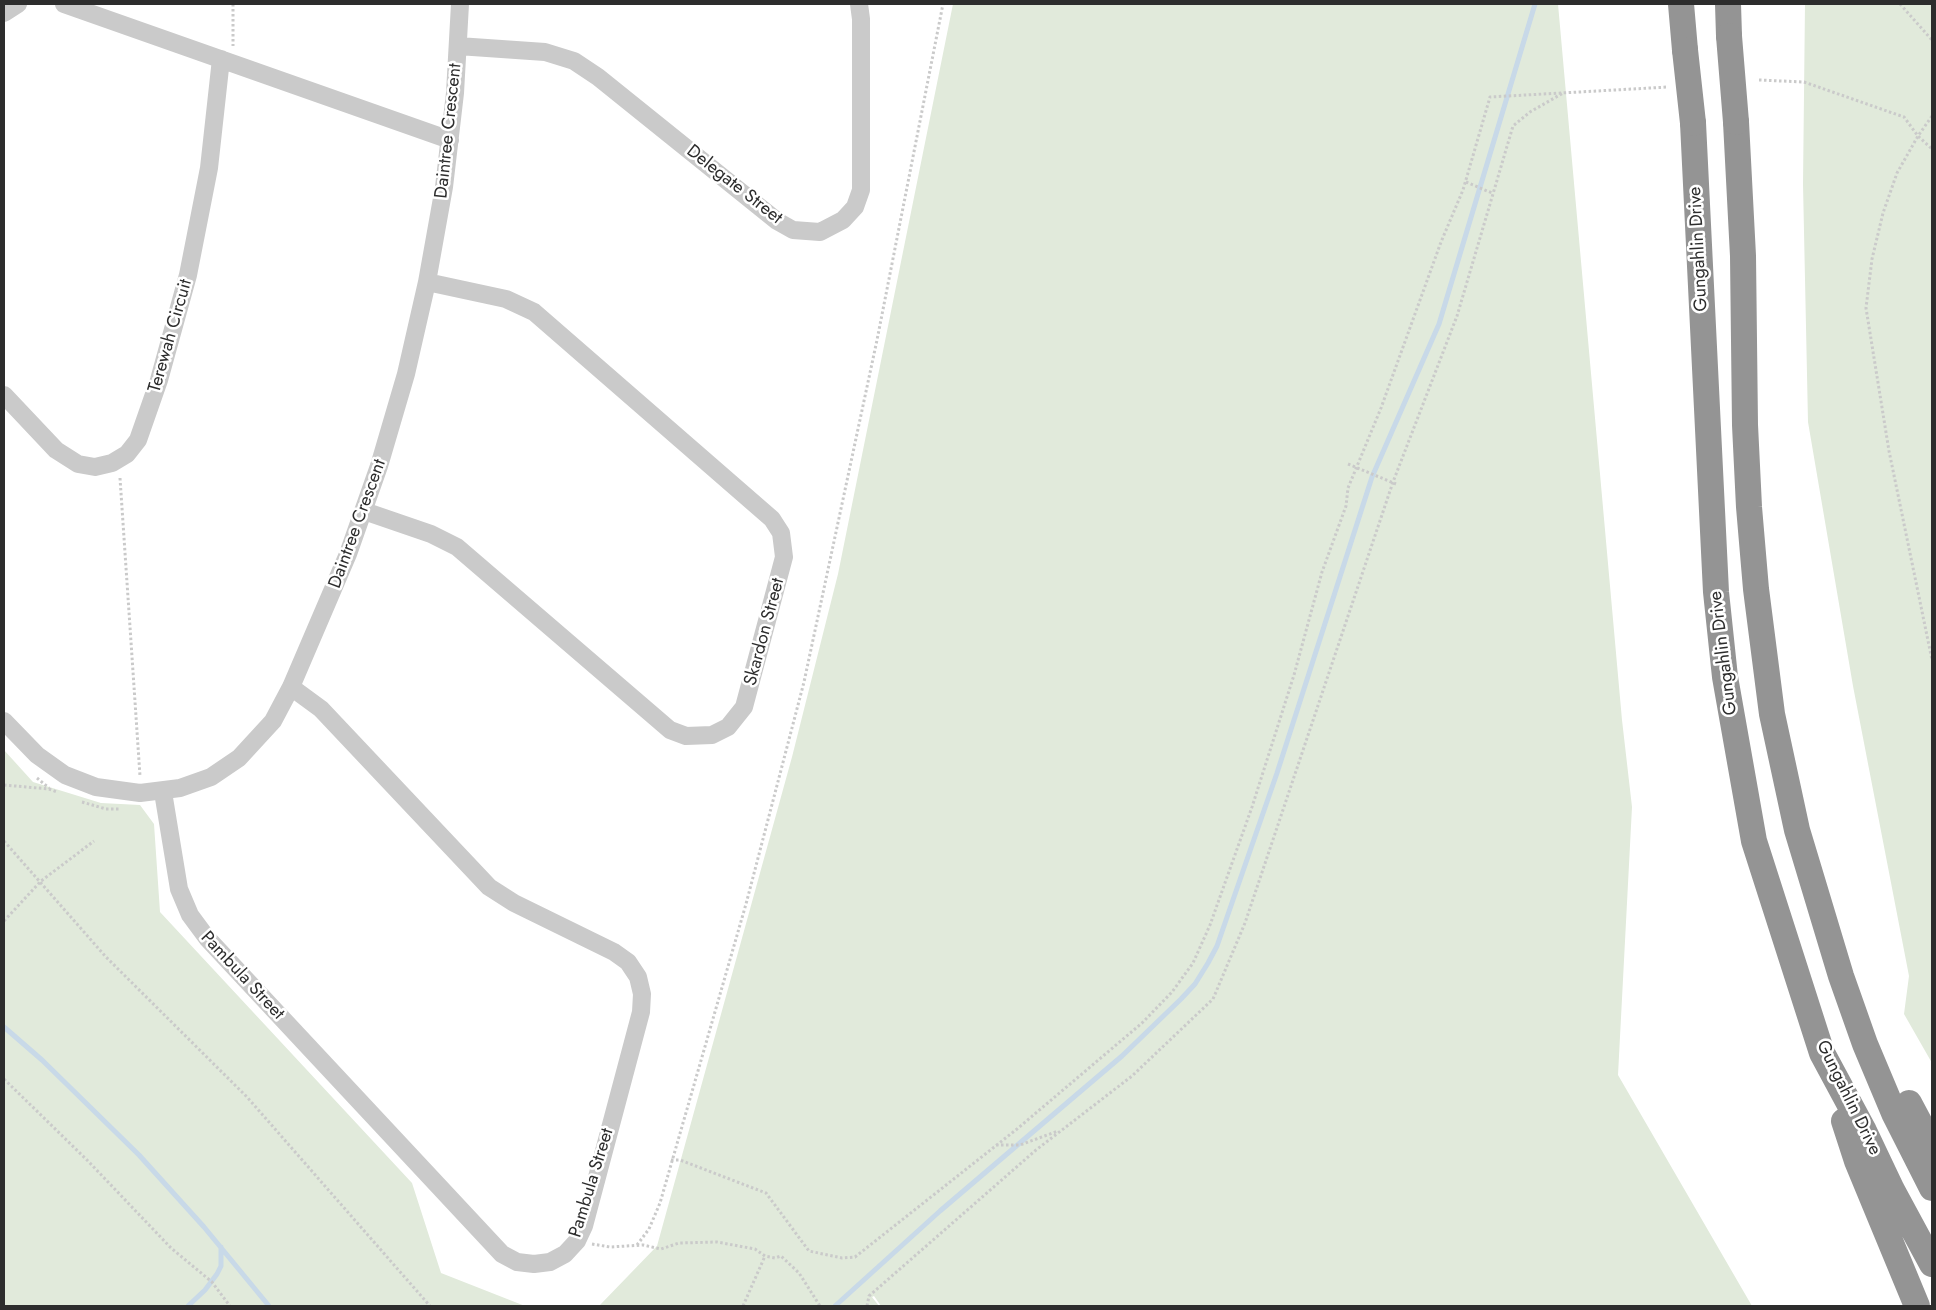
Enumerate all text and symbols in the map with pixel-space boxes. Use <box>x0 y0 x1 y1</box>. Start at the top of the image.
street label: Daintree Crescent <box>431 62 467 200</box>
street label: Delegate Street <box>682 141 786 229</box>
street label: Gungahlin Drive <box>1685 186 1713 312</box>
street label: Terewah Circuit <box>145 277 197 395</box>
street label: Daintree Crescent <box>325 457 391 591</box>
street label: Skardon Street <box>740 576 790 688</box>
street label: Gungahlin Drive <box>1706 590 1742 716</box>
street label: Pambula Street <box>196 927 288 1025</box>
street label: Gungahlin Drive <box>1811 1037 1885 1159</box>
street label: Pambula Street <box>565 1126 619 1240</box>

